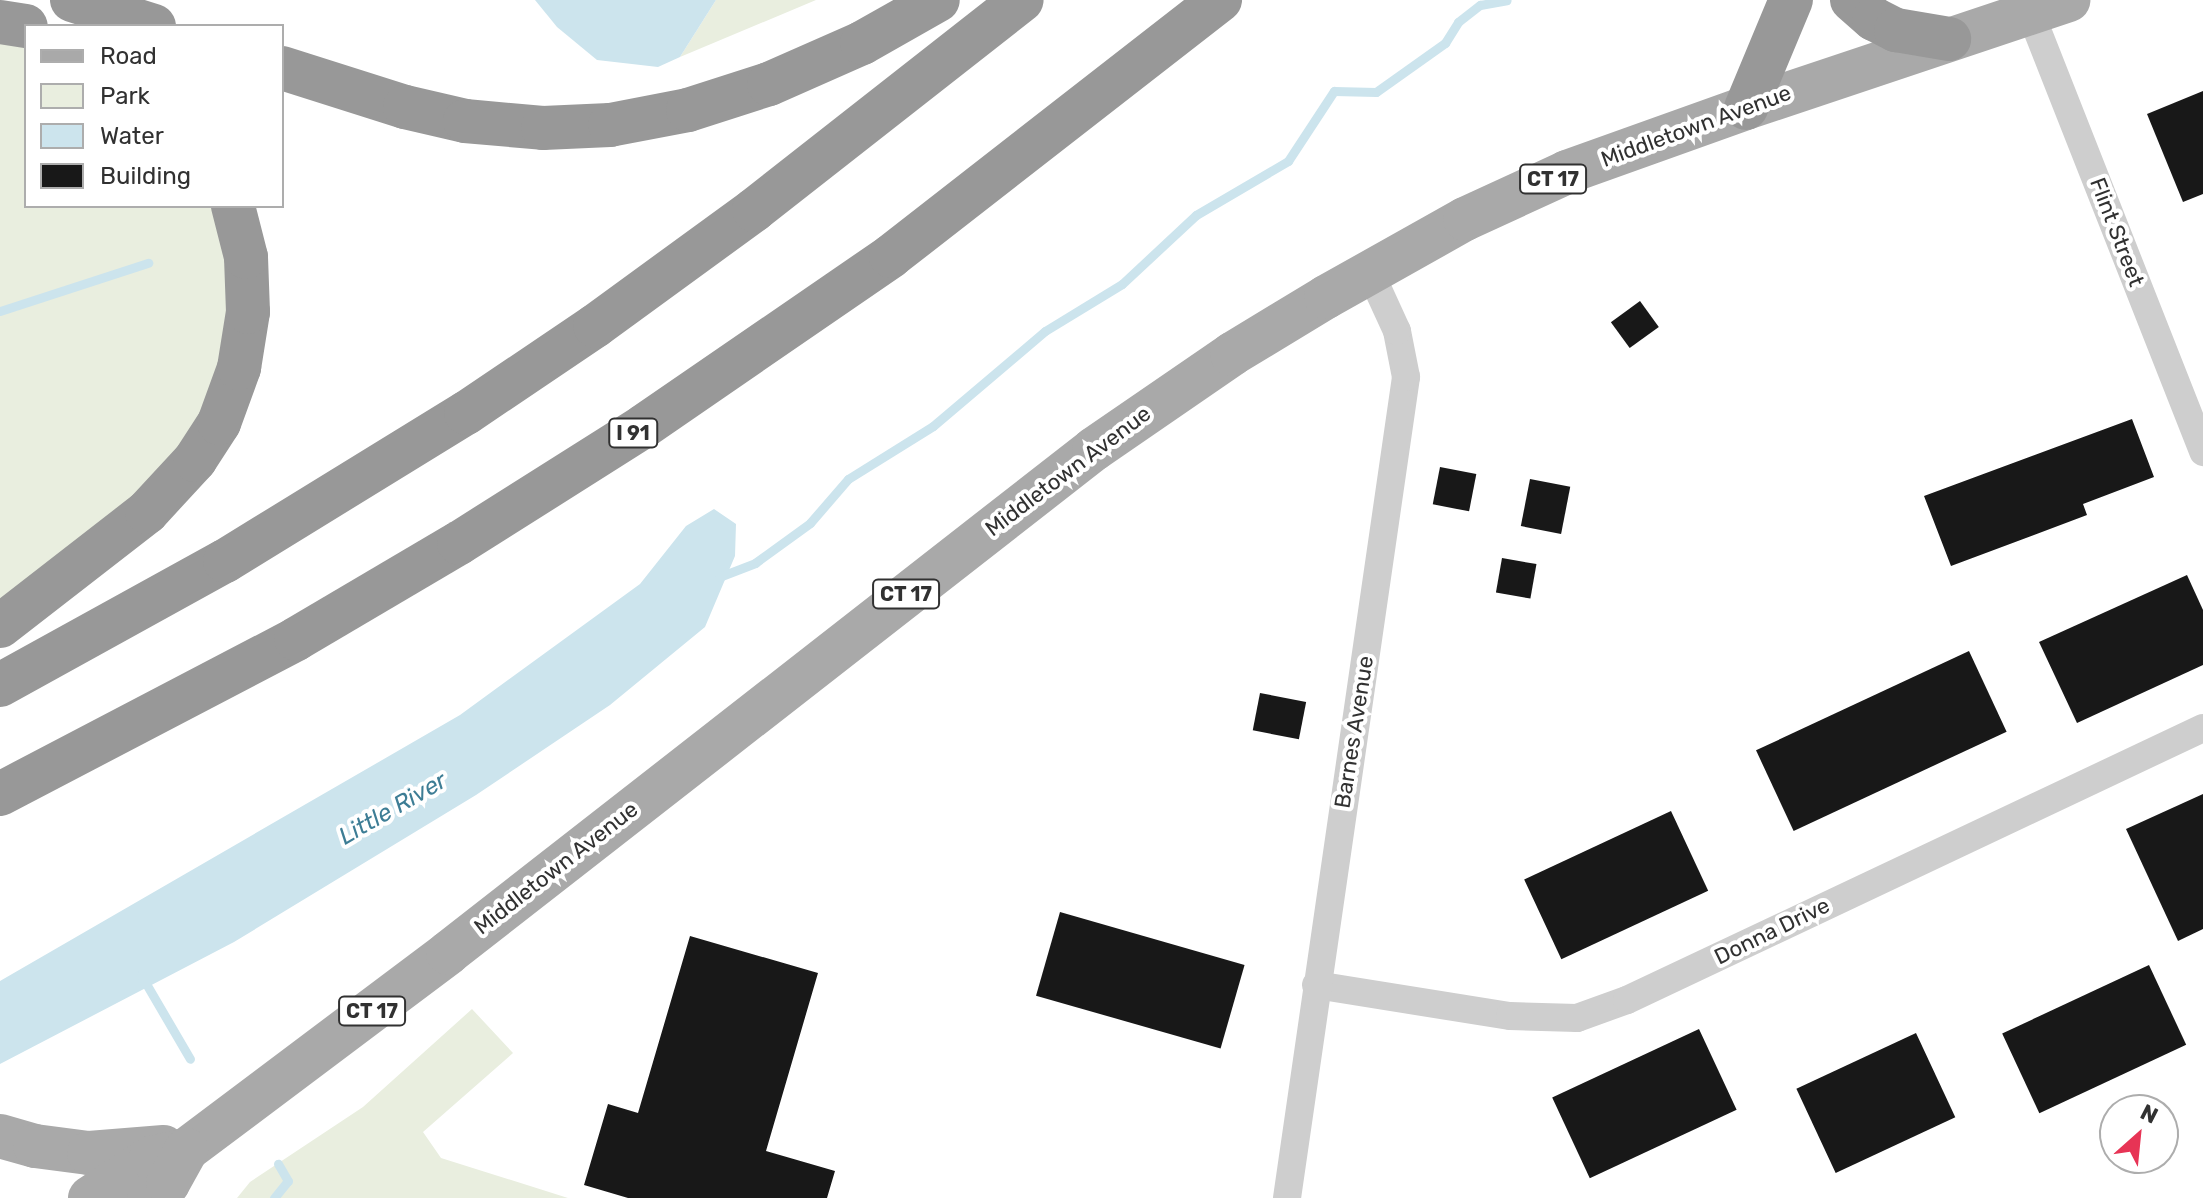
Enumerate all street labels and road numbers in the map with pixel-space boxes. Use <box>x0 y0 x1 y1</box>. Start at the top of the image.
street label: Middletown Avenue <box>1597 79 1795 173</box>
road number: CT 17 <box>1517 163 1589 195</box>
street label: Flint Street <box>2084 174 2150 290</box>
street label: Middletown Avenue <box>980 400 1156 542</box>
road number: I 91 <box>607 417 659 449</box>
road number: CT 17 <box>870 578 942 610</box>
street label: Barnes Avenue <box>1329 654 1379 810</box>
street label: Middletown Avenue <box>469 796 643 940</box>
street label: Donna Drive <box>1710 892 1834 970</box>
road number: CT 17 <box>336 995 408 1027</box>

